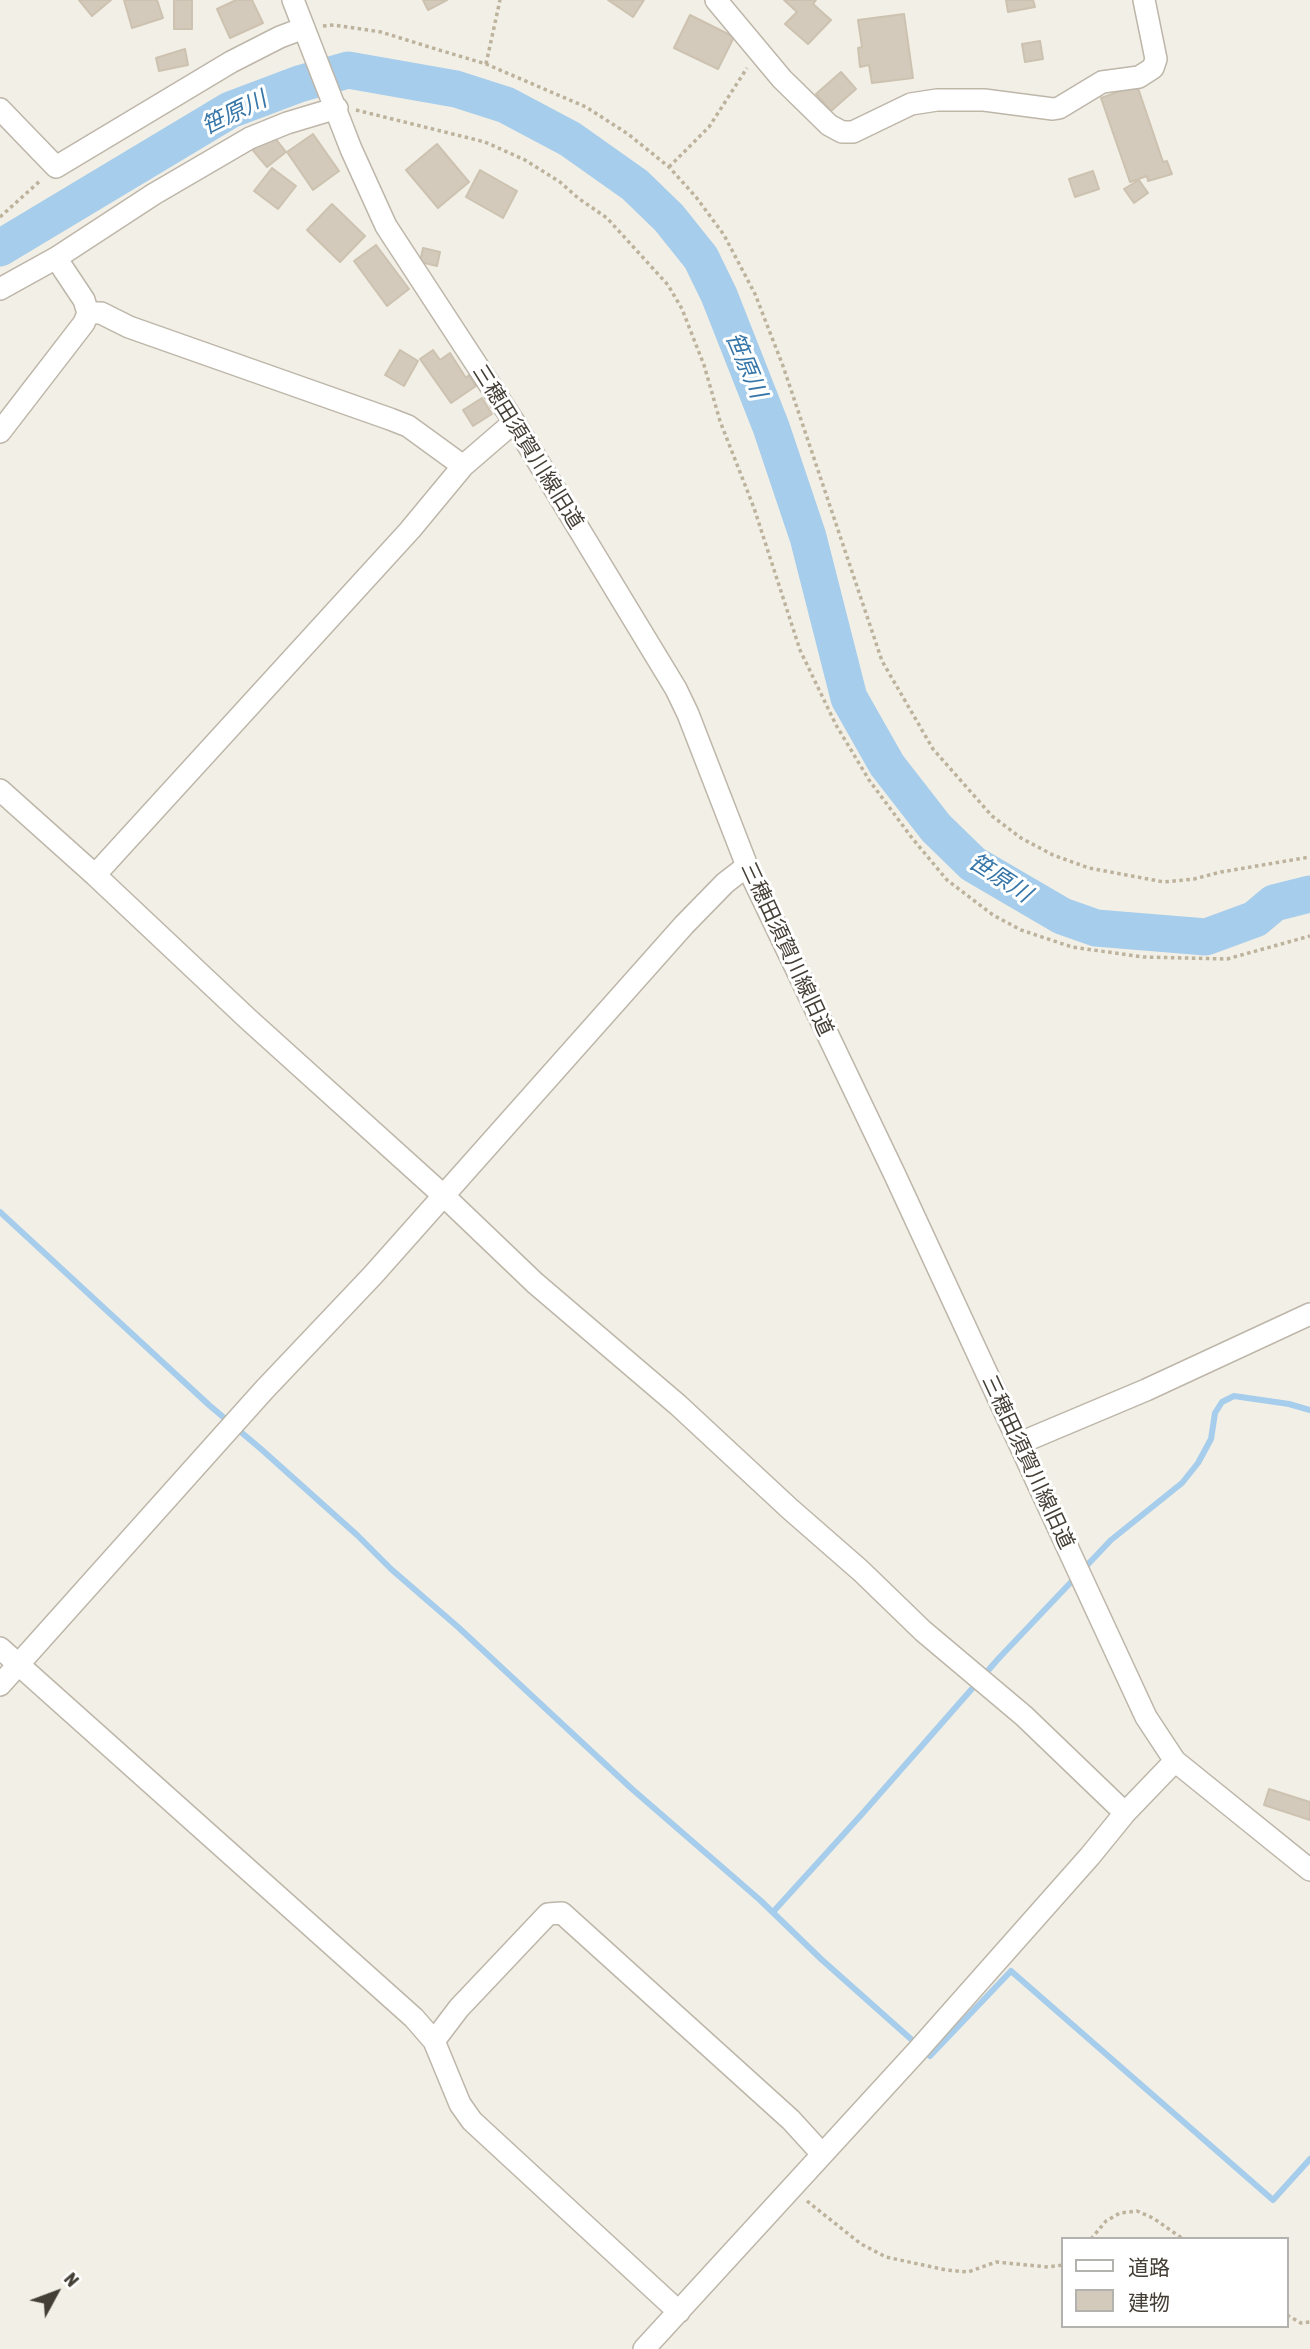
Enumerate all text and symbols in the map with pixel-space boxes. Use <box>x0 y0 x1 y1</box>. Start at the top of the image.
water label: 笹原川 <box>197 85 271 141</box>
water label: 笹原川 <box>720 328 772 402</box>
street label: 三穂田須賀川線旧道 <box>467 360 589 534</box>
water label: 笹原川 <box>964 848 1036 908</box>
street label: 三穂田須賀川線旧道 <box>736 858 838 1040</box>
street label: 三穂田須賀川線旧道 <box>977 1371 1079 1553</box>
legend <box>1062 2237 1289 2328</box>
text: 道路 <box>1128 2255 1170 2279</box>
north arrow <box>21 2258 91 2328</box>
text: N <box>60 2268 84 2291</box>
text: 建物 <box>1128 2290 1170 2314</box>

